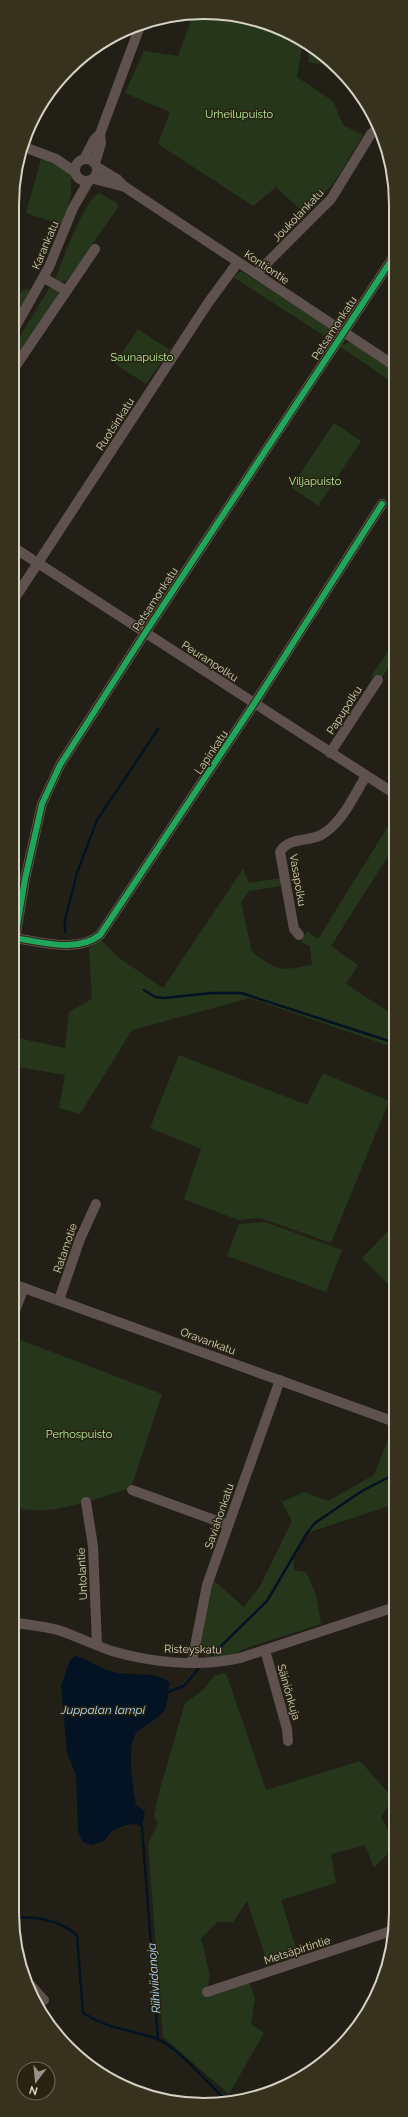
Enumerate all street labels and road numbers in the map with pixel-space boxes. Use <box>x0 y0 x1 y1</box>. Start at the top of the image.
street label: Joukolankatu <box>270 186 327 244</box>
street label: Karankatu <box>29 219 61 271</box>
street label: Kontiontie <box>242 248 292 287</box>
street label: Petsamonkatu <box>309 294 360 363</box>
street label: Ruotsinkatu <box>94 396 137 453</box>
street label: Petsamonkatu <box>130 565 181 634</box>
street label: Peuranpolku <box>179 638 240 684</box>
street label: Papupolku <box>324 684 365 737</box>
street label: Lapinkatu <box>192 728 231 777</box>
street label: Vasapolku <box>287 853 309 907</box>
street label: Ratamotie <box>51 1221 80 1275</box>
street label: Oravankatu <box>178 1325 237 1357</box>
street label: Saviahonkatu <box>202 1482 237 1550</box>
street label: Untolantie <box>75 1547 90 1601</box>
street label: Risteyskatu <box>164 1642 222 1657</box>
street label: Säiniönkuja <box>274 1663 303 1722</box>
street label: Metsäpirtintie <box>262 1933 332 1967</box>

